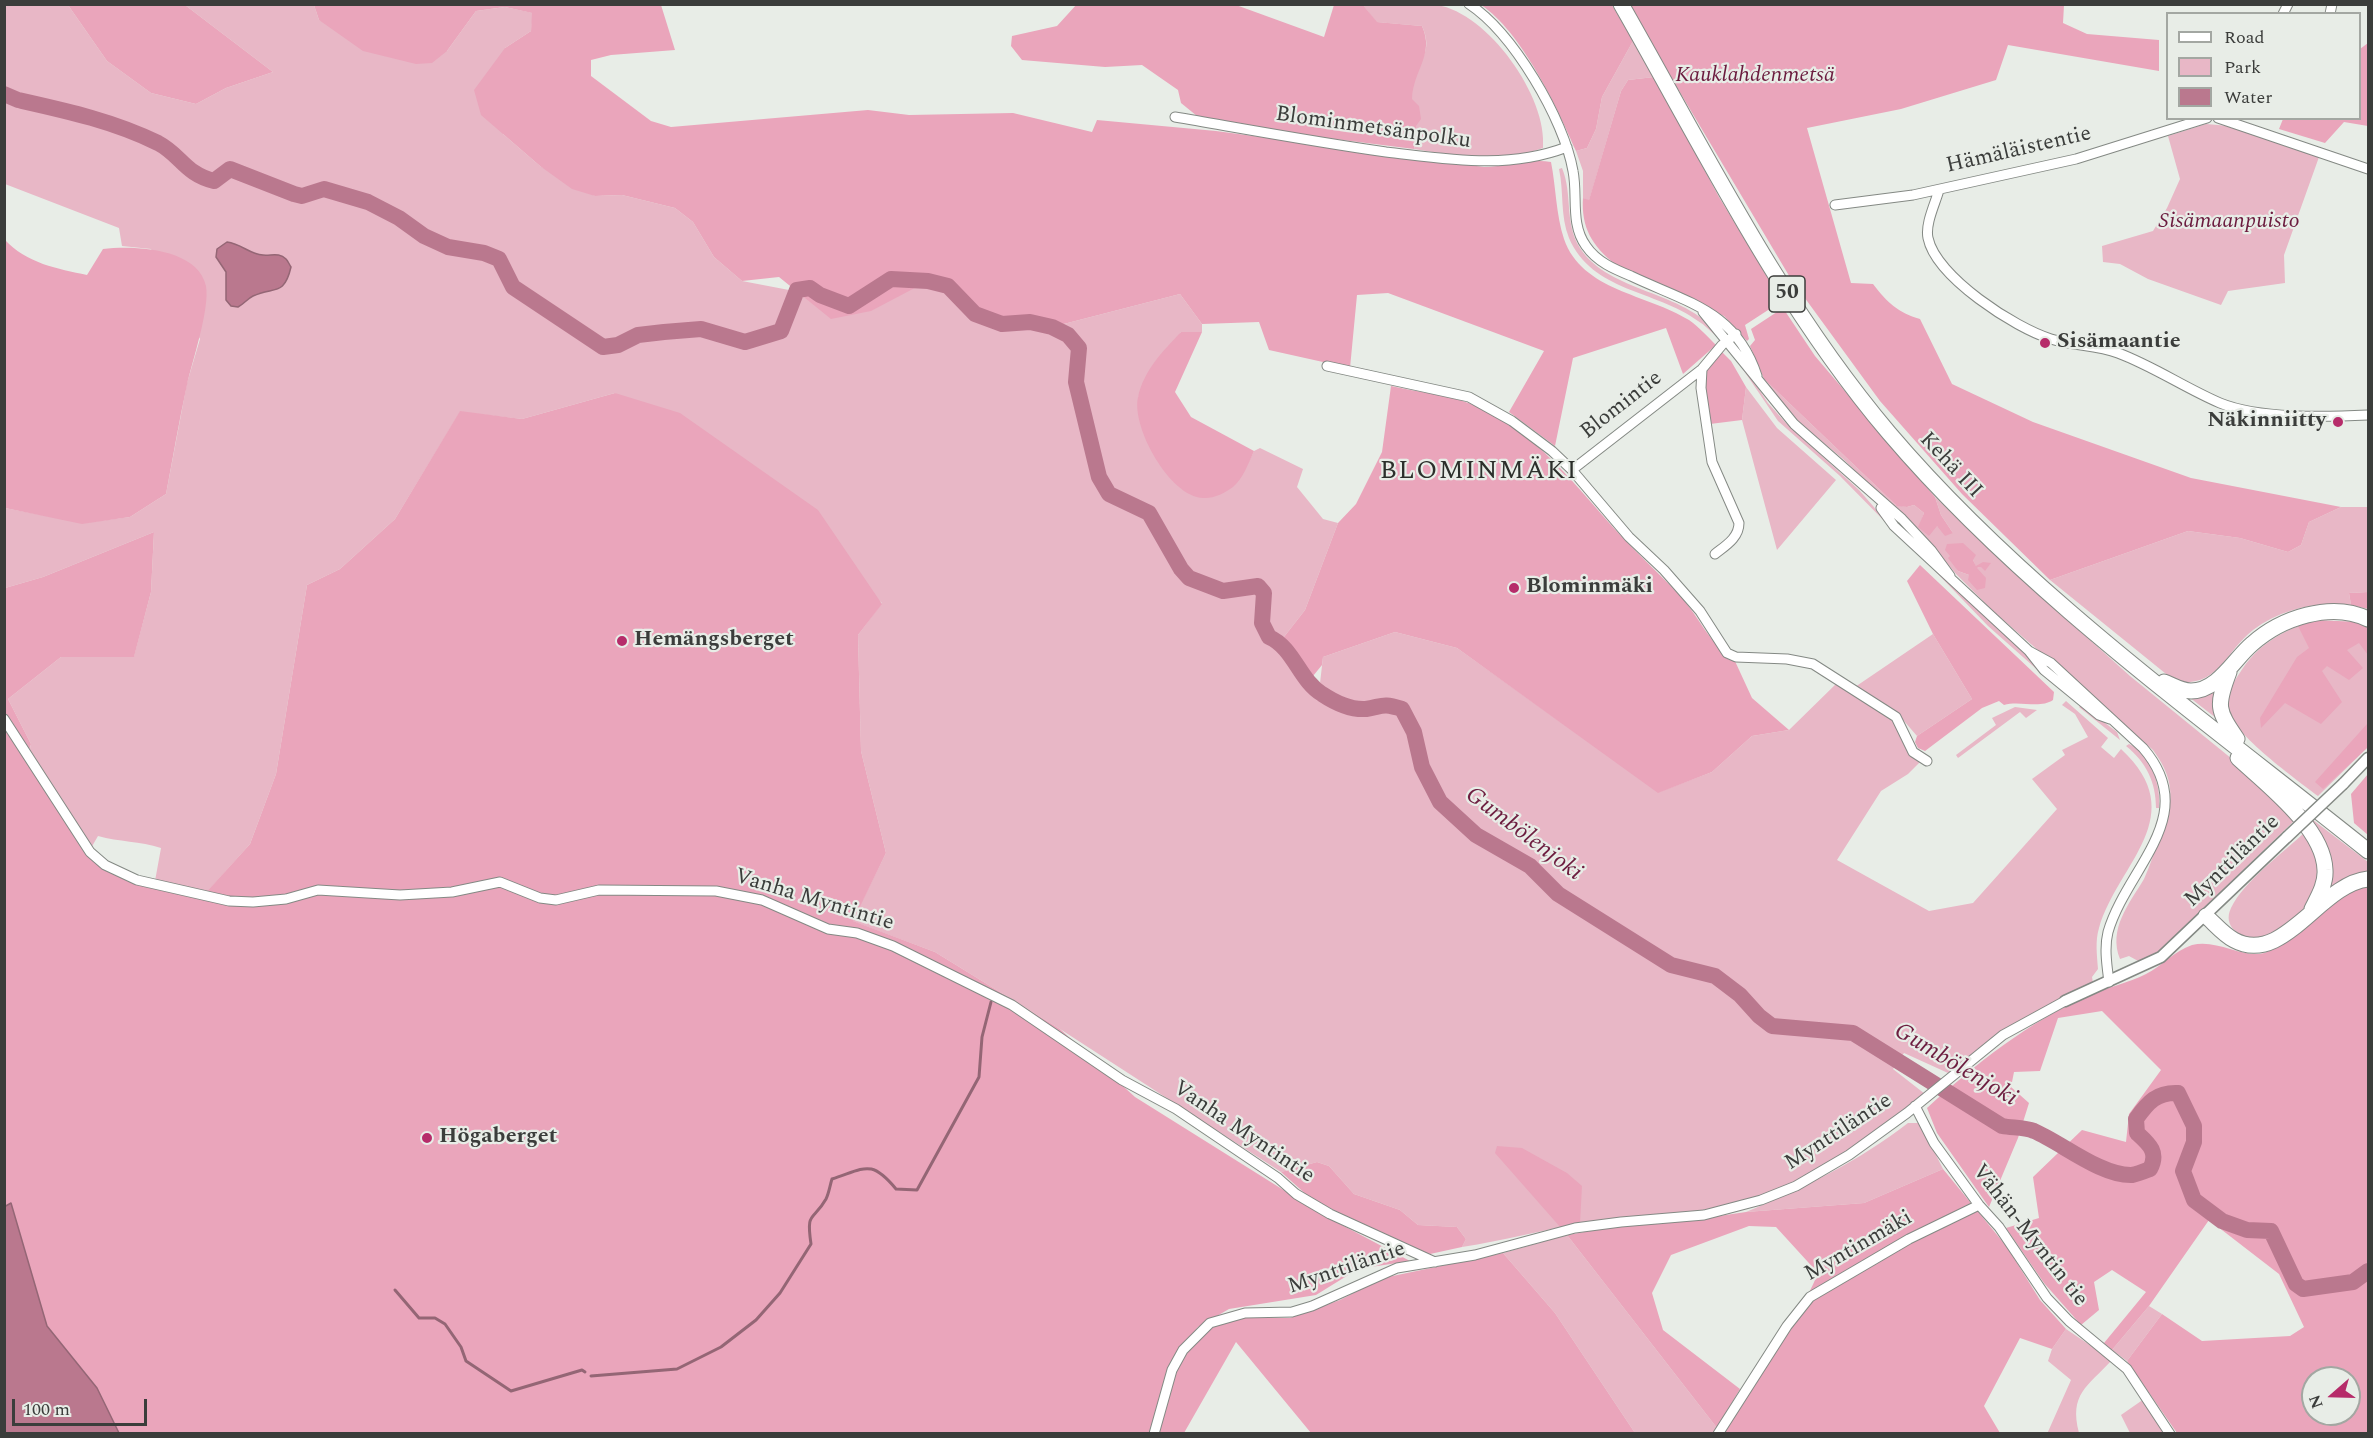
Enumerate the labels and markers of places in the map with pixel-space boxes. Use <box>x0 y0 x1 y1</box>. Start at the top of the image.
place label: Sisämaantie <box>2057 330 2181 356</box>
marker: Sisämaantie <box>2038 336 2052 350</box>
place label: Näkinniitty <box>2207 409 2326 435</box>
marker: Näkinniitty <box>2331 415 2345 429</box>
place label: Blominmäki <box>1526 575 1653 601</box>
marker: Blominmäki <box>1507 581 1521 595</box>
place label: Hemängsberget <box>634 628 794 654</box>
marker: Hemängsberget <box>615 634 629 648</box>
place label: Högaberget <box>439 1125 557 1151</box>
marker: Högaberget <box>420 1131 434 1145</box>

